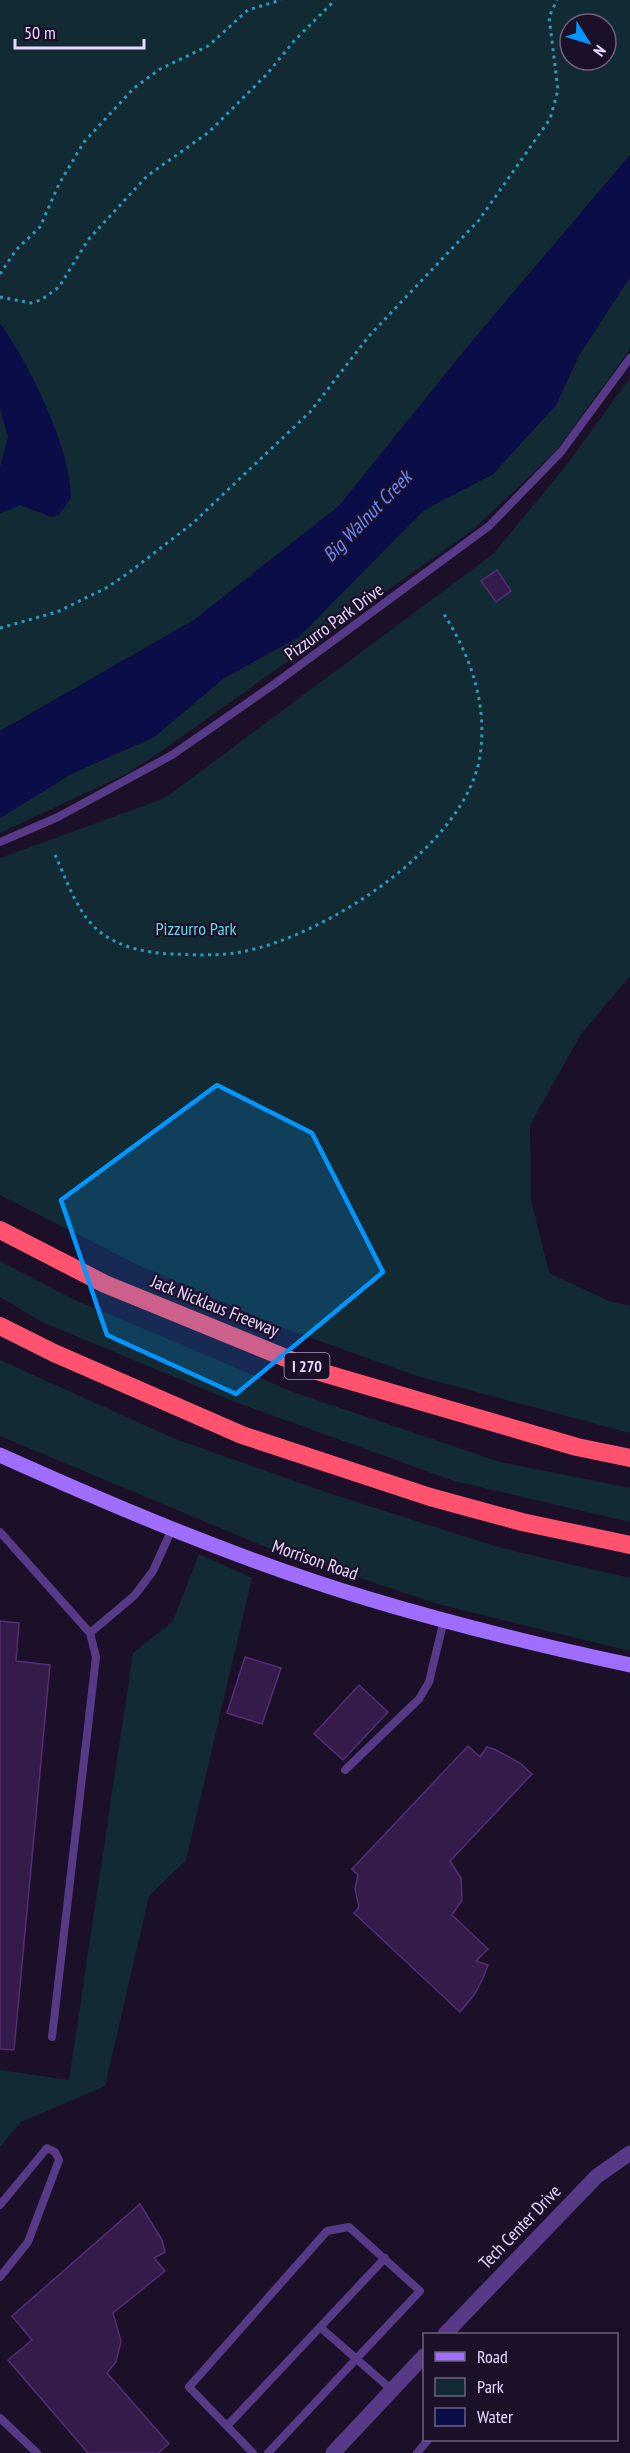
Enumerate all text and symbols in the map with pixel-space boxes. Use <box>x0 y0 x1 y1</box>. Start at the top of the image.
scale bar <box>15 12 144 50</box>
north arrow <box>558 12 618 72</box>
text: 50 m <box>24 21 56 44</box>
text: N <box>589 42 611 60</box>
water label: Big Walnut Creek <box>317 463 419 567</box>
street label: Pizzurro Park Drive <box>280 578 388 665</box>
park label: Pizzurro Park <box>156 917 237 940</box>
street label: Jack Nicklaus Freeway <box>147 1269 283 1342</box>
road number: I 270 <box>284 1353 330 1379</box>
street label: Morrison Road <box>269 1534 361 1585</box>
street label: Tech Center Drive <box>474 2180 566 2274</box>
legend <box>423 2333 618 2441</box>
text: Road <box>477 2345 508 2368</box>
text: Park <box>477 2375 504 2398</box>
text: Water <box>477 2405 513 2428</box>

